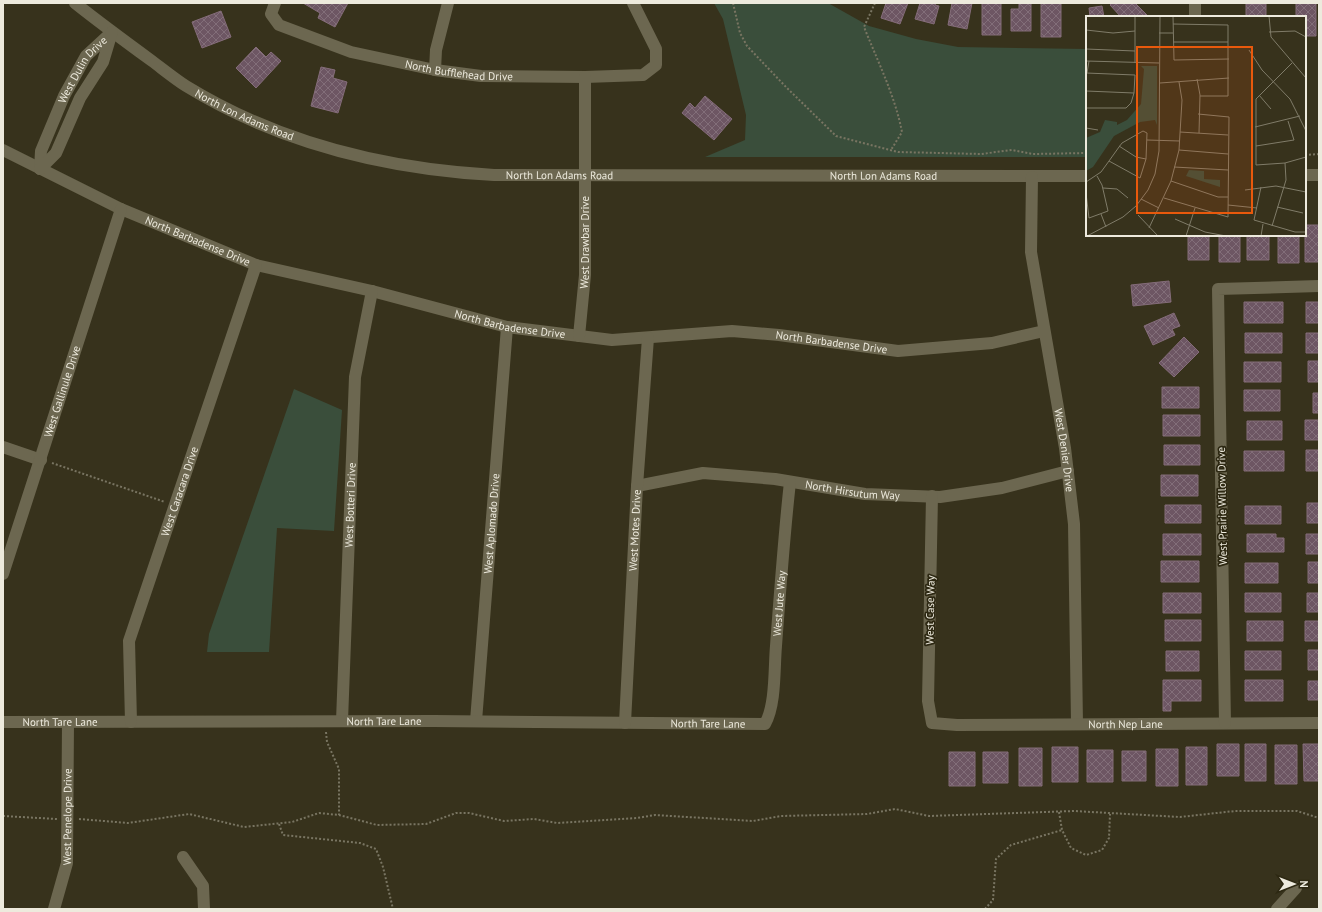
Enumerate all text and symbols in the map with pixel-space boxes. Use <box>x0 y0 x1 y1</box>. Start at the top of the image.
inset map <box>1086 16 1306 236</box>
street label: West Dulin Drive <box>55 33 110 105</box>
street label: North Bufflehead Drive <box>404 57 513 83</box>
street label: North Lon Adams Road <box>193 86 296 143</box>
street label: North Lon Adams Road <box>506 168 613 182</box>
street label: North Lon Adams Road <box>830 169 937 183</box>
street label: West Drawbar Drive <box>577 195 592 289</box>
street label: North Barbadense Drive <box>143 213 253 269</box>
street label: North Barbadense Drive <box>453 306 566 341</box>
street label: North Barbadense Drive <box>775 328 889 357</box>
street label: West Gallinule Drive <box>41 343 84 439</box>
street label: West Denier Drive <box>1051 407 1077 493</box>
street label: West Caracara Drive <box>158 444 201 538</box>
street label: West Prairie Willow Drive <box>1214 446 1230 565</box>
street label: West Botteri Drive <box>342 462 359 548</box>
street label: West Aplomado Drive <box>481 473 502 574</box>
street label: North Hirsutum Way <box>804 477 901 502</box>
street label: West Motes Drive <box>626 489 644 571</box>
street label: West Jute Way <box>770 569 789 637</box>
street label: West Case Way <box>922 574 938 645</box>
street label: North Tare Lane <box>346 714 422 728</box>
street label: North Tare Lane <box>22 715 98 729</box>
street label: North Tare Lane <box>670 716 746 731</box>
street label: North Nep Lane <box>1088 717 1163 731</box>
street label: West Penelope Drive <box>60 768 75 865</box>
north arrow <box>1274 864 1314 904</box>
text: N <box>1297 880 1311 888</box>

